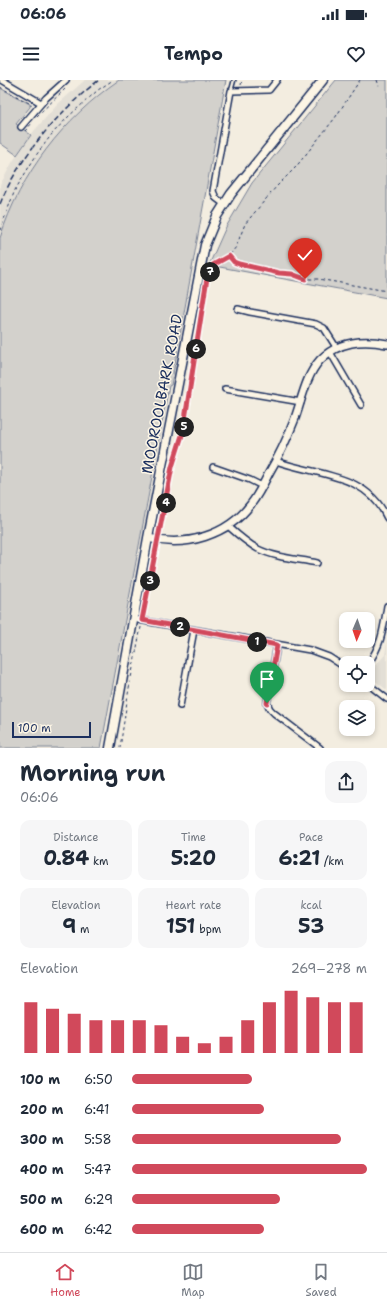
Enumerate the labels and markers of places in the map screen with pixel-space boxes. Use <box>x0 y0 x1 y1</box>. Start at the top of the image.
pin <box>288 238 322 279</box>
pin: 7 <box>200 262 220 282</box>
pin: 6 <box>186 339 206 359</box>
pin: 5 <box>174 417 194 437</box>
pin: 4 <box>156 493 176 513</box>
pin: 3 <box>140 571 160 591</box>
pin: 2 <box>170 617 190 637</box>
pin: 1 <box>247 632 267 652</box>
pin <box>250 662 284 703</box>

